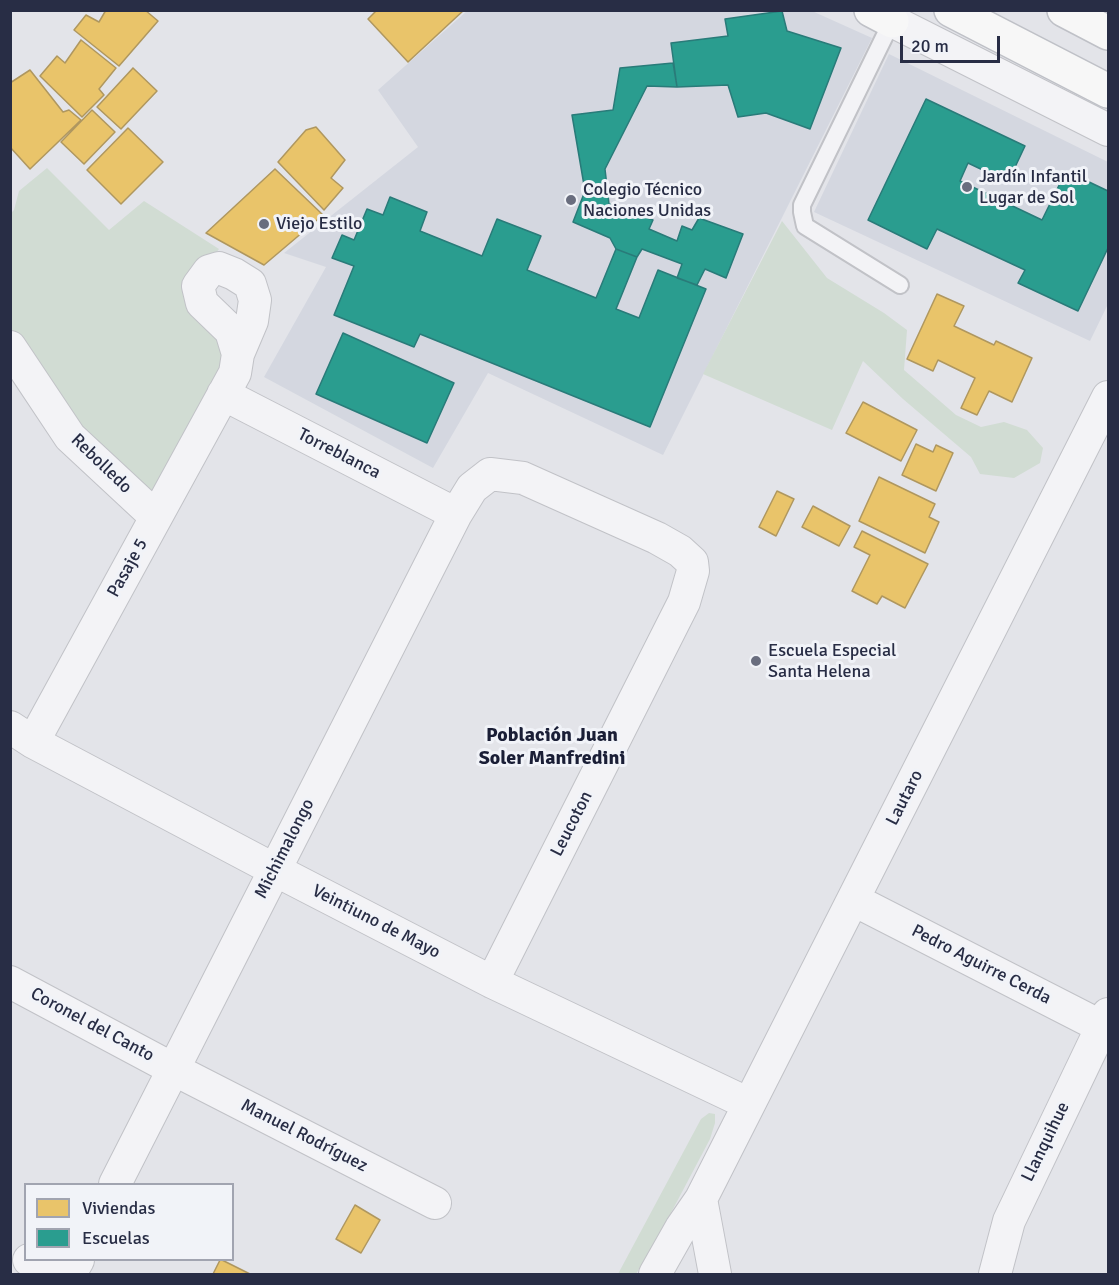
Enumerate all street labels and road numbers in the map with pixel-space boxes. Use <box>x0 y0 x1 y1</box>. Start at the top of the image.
street label: Torreblanca <box>294 424 384 484</box>
street label: Rebolledo <box>66 430 136 498</box>
street label: Pasaje 5 <box>103 535 153 601</box>
street label: Lautaro <box>882 767 928 829</box>
street label: Leucoton <box>546 788 598 860</box>
street label: Michimalongo <box>251 795 319 903</box>
street label: Veintiuno de Mayo <box>308 880 444 964</box>
street label: Pedro Aguirre Cerda <box>908 920 1054 1010</box>
street label: Coronel del Canto <box>27 983 157 1067</box>
street label: Manuel Rodríguez <box>237 1095 371 1177</box>
street label: Llanquihue <box>1017 1098 1075 1186</box>

